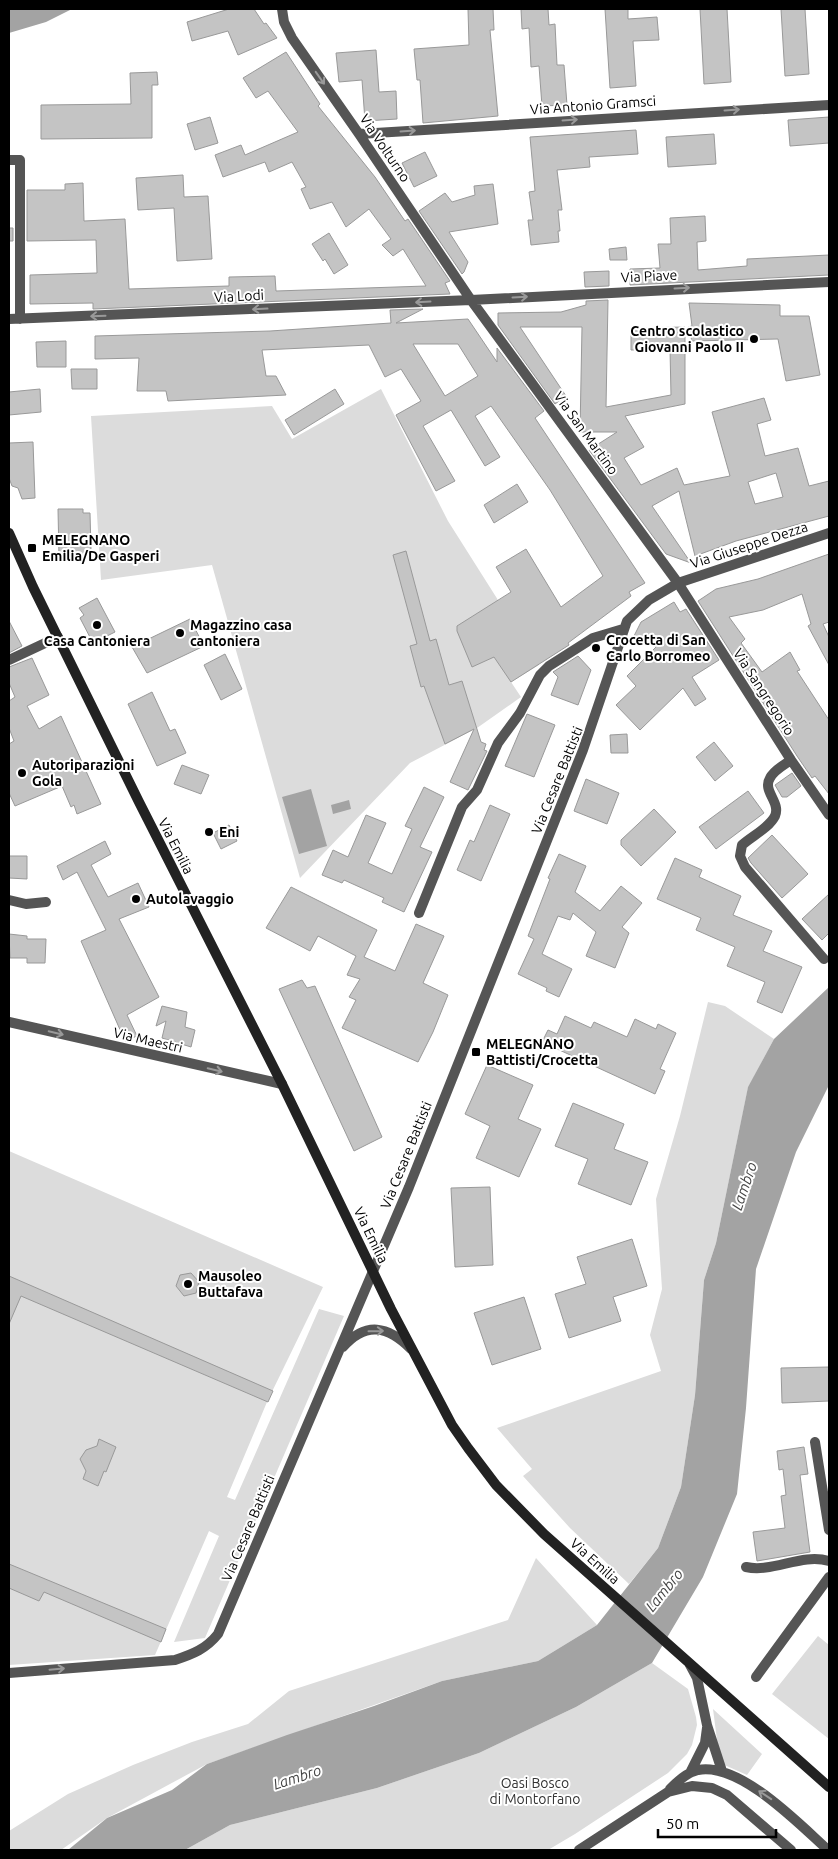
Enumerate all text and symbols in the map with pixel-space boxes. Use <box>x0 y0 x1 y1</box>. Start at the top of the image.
one-way arrow <box>315 71 325 85</box>
street label: Via Antonio Gramsci <box>529 93 657 117</box>
one-way arrow <box>724 106 740 115</box>
street label: Via Volturno <box>356 111 414 185</box>
one-way arrow <box>562 116 578 125</box>
one-way arrow <box>400 126 416 135</box>
street label: Via Piave <box>620 267 678 285</box>
one-way arrow <box>674 284 690 293</box>
street label: Via Lodi <box>214 287 264 305</box>
one-way arrow <box>512 292 528 302</box>
one-way arrow <box>415 297 431 306</box>
one-way arrow <box>252 305 268 314</box>
one-way arrow <box>90 312 106 321</box>
place label: Centro scolastico Giovanni Paolo II <box>630 323 744 355</box>
marker: Centro scolastico Giovanni Paolo II <box>748 333 760 345</box>
street label: Via San Martino <box>551 388 621 478</box>
street label: Via Giuseppe Dezza <box>688 518 810 572</box>
place label: MELEGNANO Emilia/De Gasperi <box>42 532 160 564</box>
marker: MELEGNANO Emilia/De Gasperi <box>26 542 38 554</box>
place label: Magazzino casa cantoniera <box>190 617 292 649</box>
marker: Casa Cantoniera <box>91 619 103 631</box>
marker: Magazzino casa cantoniera <box>174 627 186 639</box>
place label: Crocetta di San Carlo Borromeo <box>606 632 711 664</box>
place label: Casa Cantoniera <box>44 633 150 649</box>
marker: Crocetta di San Carlo Borromeo <box>590 642 602 654</box>
street label: Via Sangregorio <box>730 646 798 738</box>
street label: Via Cesare Battisti <box>528 724 586 836</box>
place label: Autoriparazioni Gola <box>32 757 135 789</box>
marker: Autoriparazioni Gola <box>16 767 28 779</box>
street label: Via Emilia <box>155 815 197 877</box>
place label: Eni <box>219 824 240 840</box>
marker: Eni <box>203 826 215 838</box>
place label: Autolavaggio <box>146 891 234 907</box>
marker: Autolavaggio <box>130 893 142 905</box>
street label: Via Maestri <box>112 1024 184 1056</box>
one-way arrow <box>48 1029 64 1038</box>
place label: MELEGNANO Battisti/Crocetta <box>486 1036 598 1068</box>
marker: MELEGNANO Battisti/Crocetta <box>470 1046 482 1058</box>
one-way arrow <box>206 1066 222 1075</box>
street label: Via Cesare Battisti <box>377 1099 435 1211</box>
water label: Lambro <box>728 1160 760 1212</box>
street label: Via Emilia <box>350 1204 392 1266</box>
place label: Mausoleo Buttafava <box>198 1268 263 1300</box>
marker: Mausoleo Buttafava <box>182 1278 194 1290</box>
one-way arrow <box>368 1326 384 1336</box>
street label: Via Cesare Battisti <box>218 1472 278 1584</box>
street label: Via Emilia <box>567 1535 623 1587</box>
water label: Lambro <box>642 1565 686 1615</box>
one-way arrow <box>49 1665 65 1674</box>
water label: Lambro <box>271 1761 323 1793</box>
park label: Oasi Bosco di Montorfano <box>490 1775 580 1807</box>
one-way arrow <box>758 1790 772 1800</box>
scale bar <box>658 1806 776 1838</box>
text: 50 m <box>666 1815 699 1832</box>

